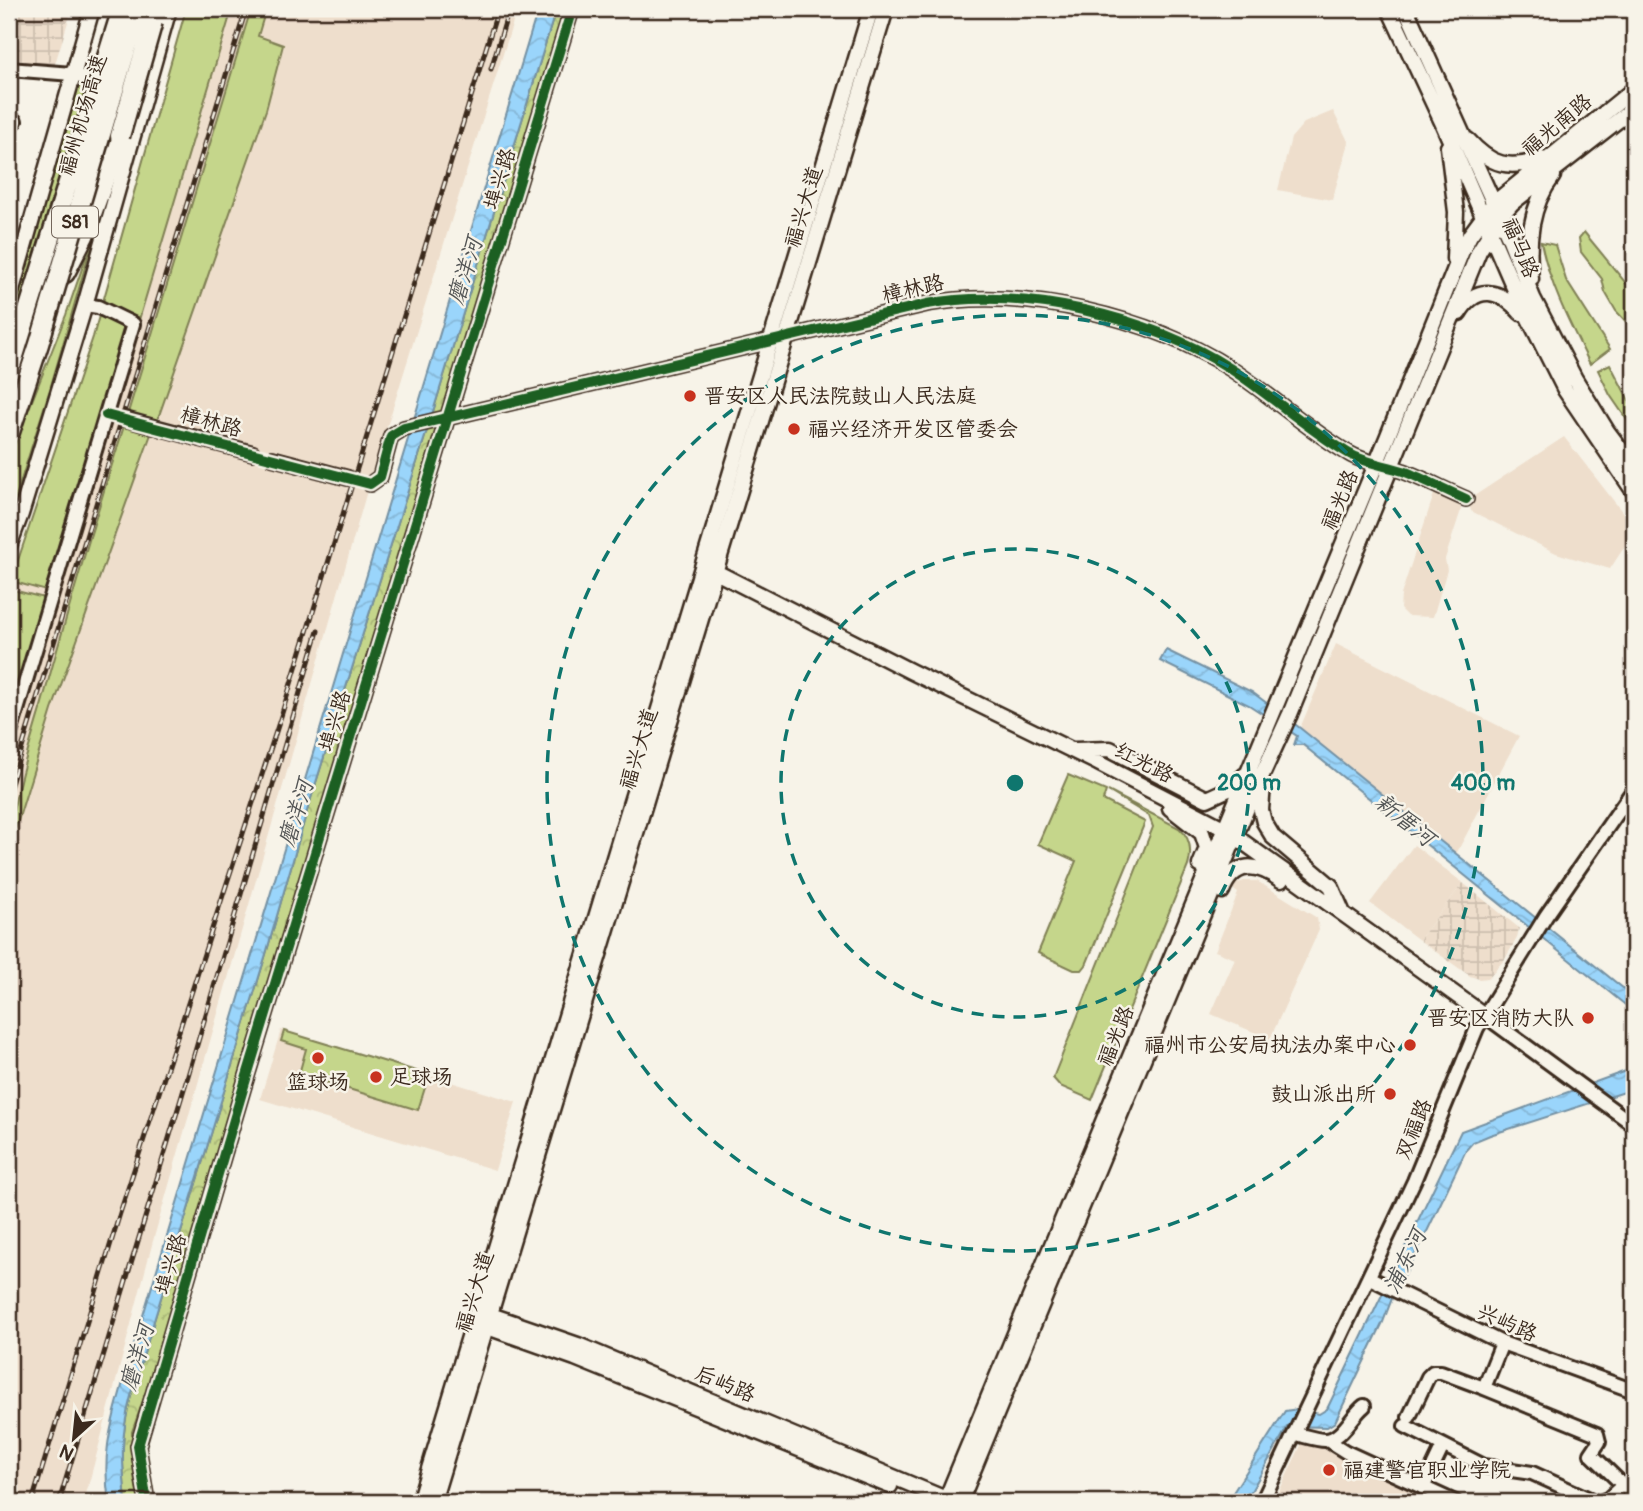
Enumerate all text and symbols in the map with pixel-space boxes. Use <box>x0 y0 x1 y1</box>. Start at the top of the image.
street label: 福州机场高速 <box>53 51 113 179</box>
street label: 福光南路 <box>1516 88 1598 162</box>
street label: 埠兴路 <box>478 145 522 213</box>
street label: 福兴大道 <box>779 163 829 251</box>
road number: S81 <box>52 206 98 238</box>
street label: 福马路 <box>1495 214 1545 282</box>
water label: 磨洋河 <box>441 230 490 308</box>
street label: 樟林路 <box>879 269 947 309</box>
place label: 晋安区人民法院鼓山人民法庭 <box>704 383 977 410</box>
marker: 晋安区人民法院鼓山人民法庭 <box>682 388 698 404</box>
street label: 樟林路 <box>177 401 245 443</box>
place label: 福兴经济开发区管委会 <box>808 416 1018 443</box>
marker: 福兴经济开发区管委会 <box>786 421 802 437</box>
street label: 福光路 <box>1315 466 1365 534</box>
street label: 埠兴路 <box>313 687 357 755</box>
street label: 福兴大道 <box>614 705 664 793</box>
street label: 红光路 <box>1110 737 1178 789</box>
text: 200 m <box>1217 770 1281 797</box>
text: 400 m <box>1451 770 1515 797</box>
centre of rings <box>1003 771 1027 795</box>
water label: 磨洋河 <box>272 772 321 850</box>
water label: 新厝河 <box>1369 787 1444 855</box>
street label: 福光路 <box>1092 1002 1140 1070</box>
place label: 晋安区消防大队 <box>1427 1005 1574 1032</box>
marker: 晋安区消防大队 <box>1580 1010 1596 1026</box>
place label: 福州市公安局执法办案中心 <box>1144 1032 1396 1059</box>
marker: 福州市公安局执法办案中心 <box>1402 1037 1418 1053</box>
marker: 篮球场 <box>310 1050 326 1066</box>
place label: 足球场 <box>390 1064 453 1091</box>
place label: 篮球场 <box>287 1069 350 1096</box>
marker: 足球场 <box>368 1069 384 1085</box>
place label: 鼓山派出所 <box>1271 1081 1376 1108</box>
marker: 鼓山派出所 <box>1382 1086 1398 1102</box>
street label: 双福路 <box>1390 1095 1438 1163</box>
water label: 浦东河 <box>1377 1220 1435 1298</box>
street label: 埠兴路 <box>149 1230 193 1298</box>
street label: 福兴大道 <box>450 1248 500 1336</box>
street label: 兴屿路 <box>1473 1298 1541 1348</box>
water label: 磨洋河 <box>114 1316 162 1394</box>
street label: 后屿路 <box>691 1359 759 1409</box>
north arrow <box>38 1402 108 1472</box>
text: N <box>55 1439 78 1466</box>
place label: 福建警官职业学院 <box>1343 1457 1511 1484</box>
marker: 福建警官职业学院 <box>1321 1462 1337 1478</box>

